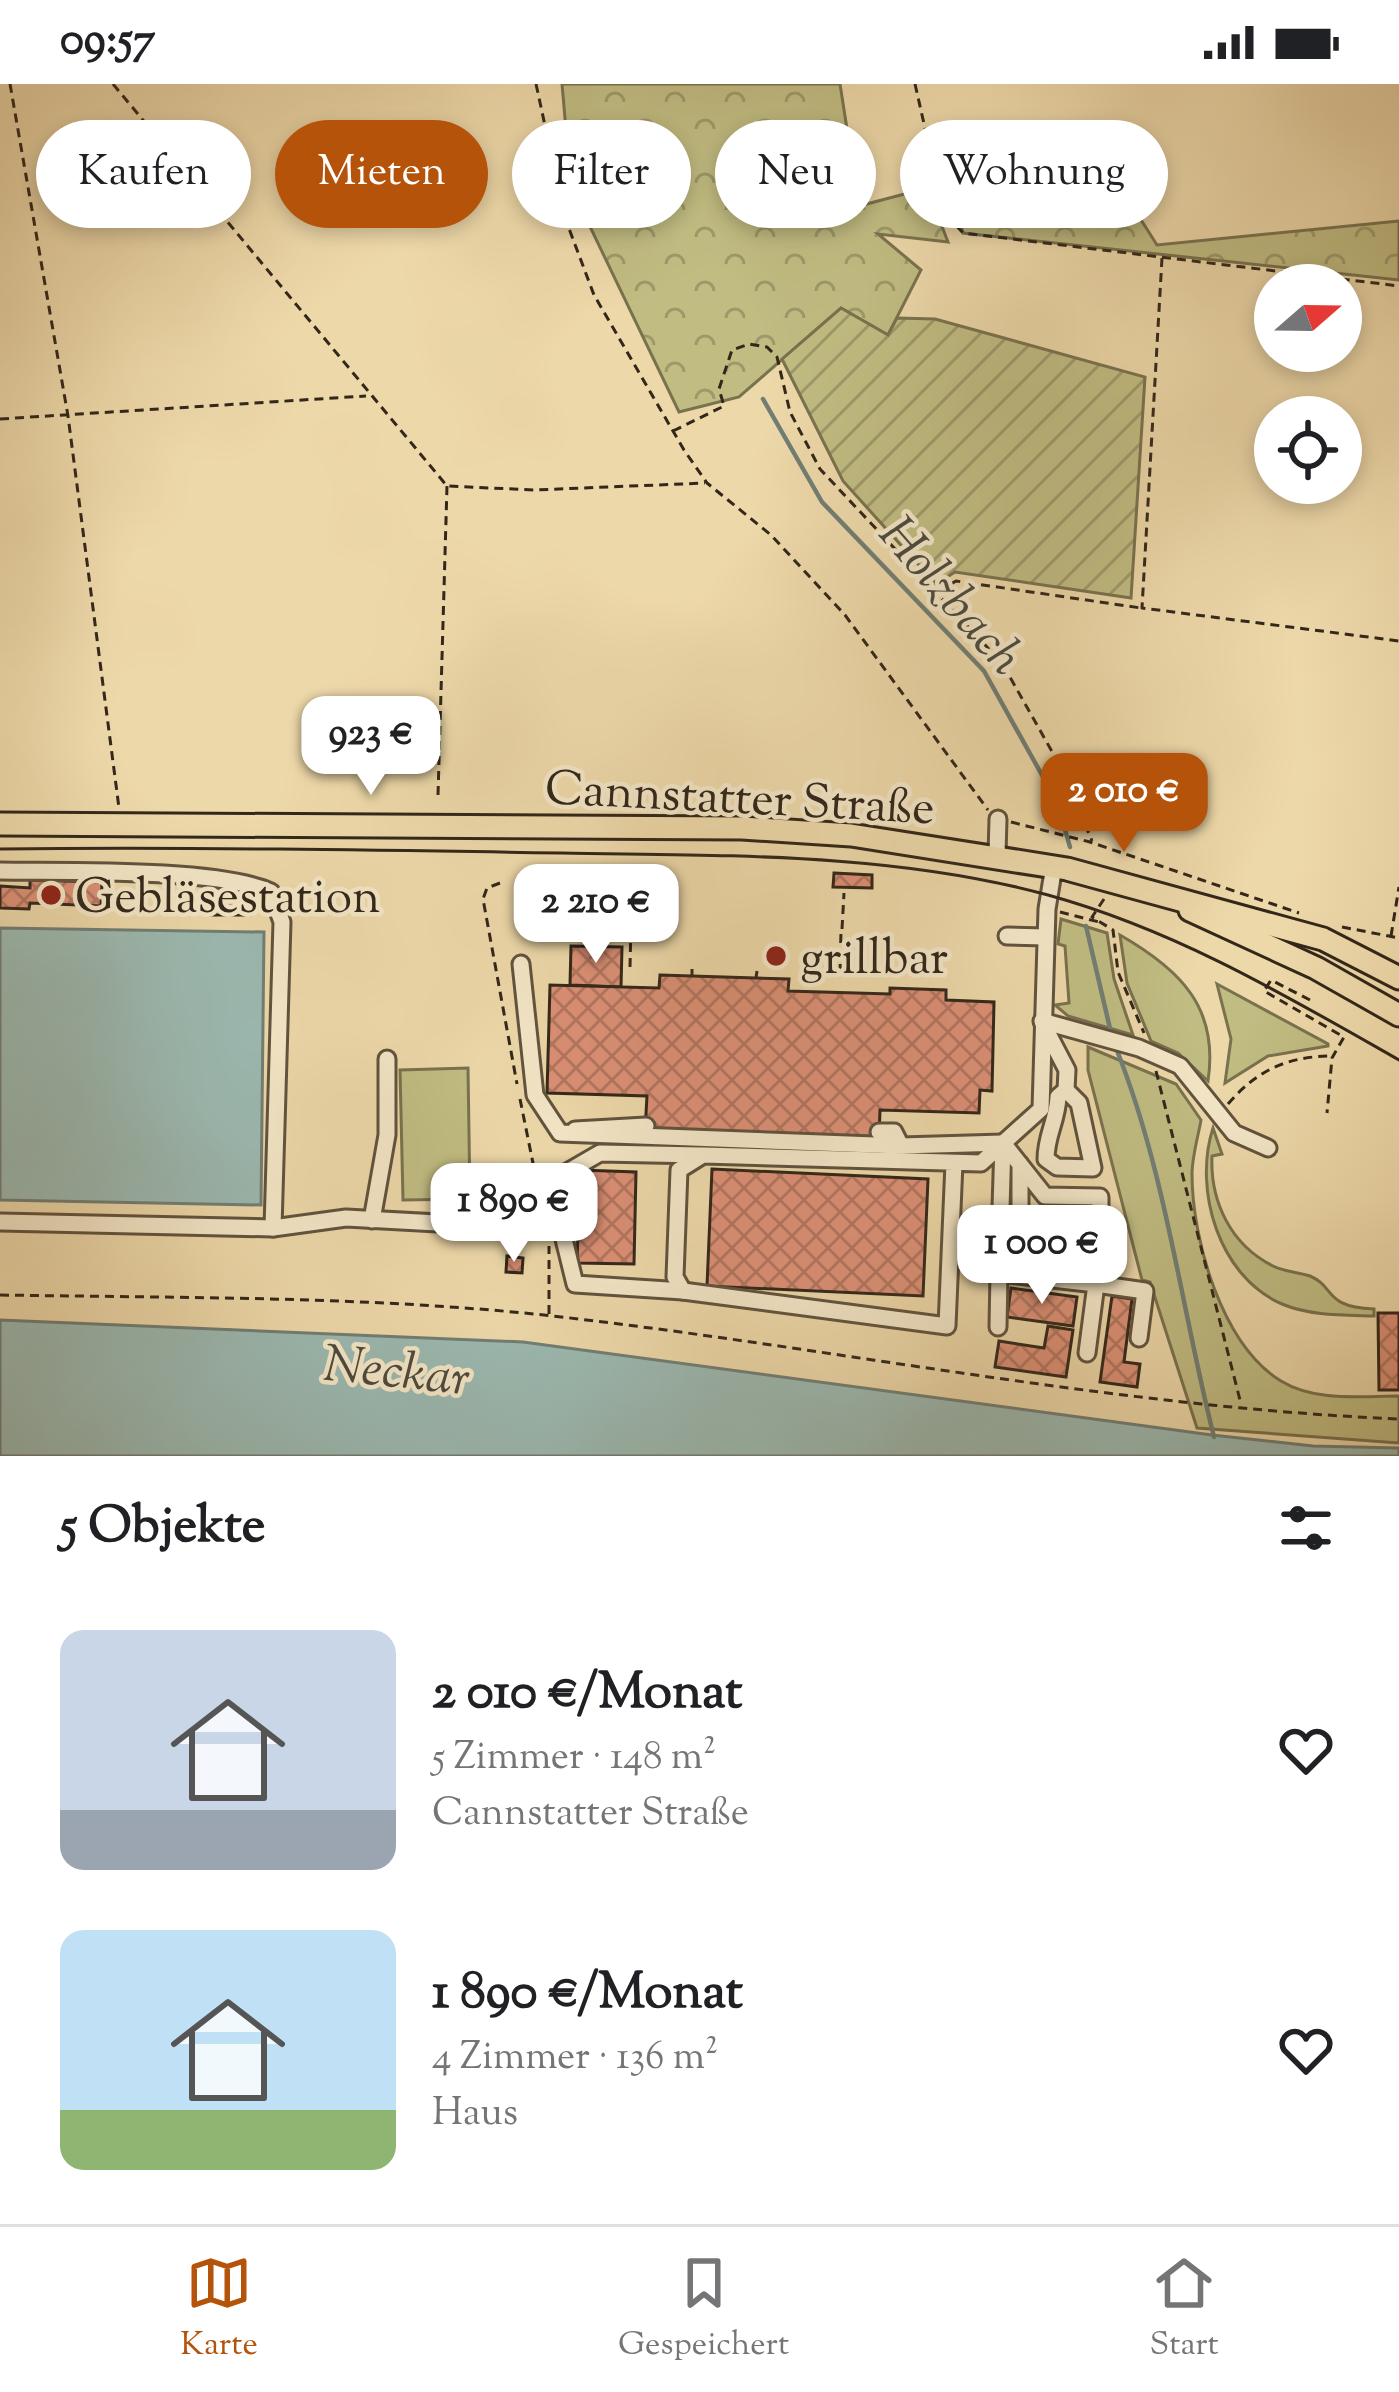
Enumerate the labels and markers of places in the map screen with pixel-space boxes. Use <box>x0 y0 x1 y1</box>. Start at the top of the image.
pin: 923 € <box>287 696 455 798</box>
pin: 2 010 € <box>1013 753 1235 855</box>
pin: 2 210 € <box>485 864 707 966</box>
place label: Gebläsestation <box>75 866 380 935</box>
marker: Gebläsestation <box>38 882 64 908</box>
place label: grillbar <box>800 927 948 996</box>
marker: grillbar <box>763 943 789 969</box>
pin: 1 890 € <box>403 1163 625 1265</box>
pin: 1 000 € <box>931 1205 1153 1307</box>

